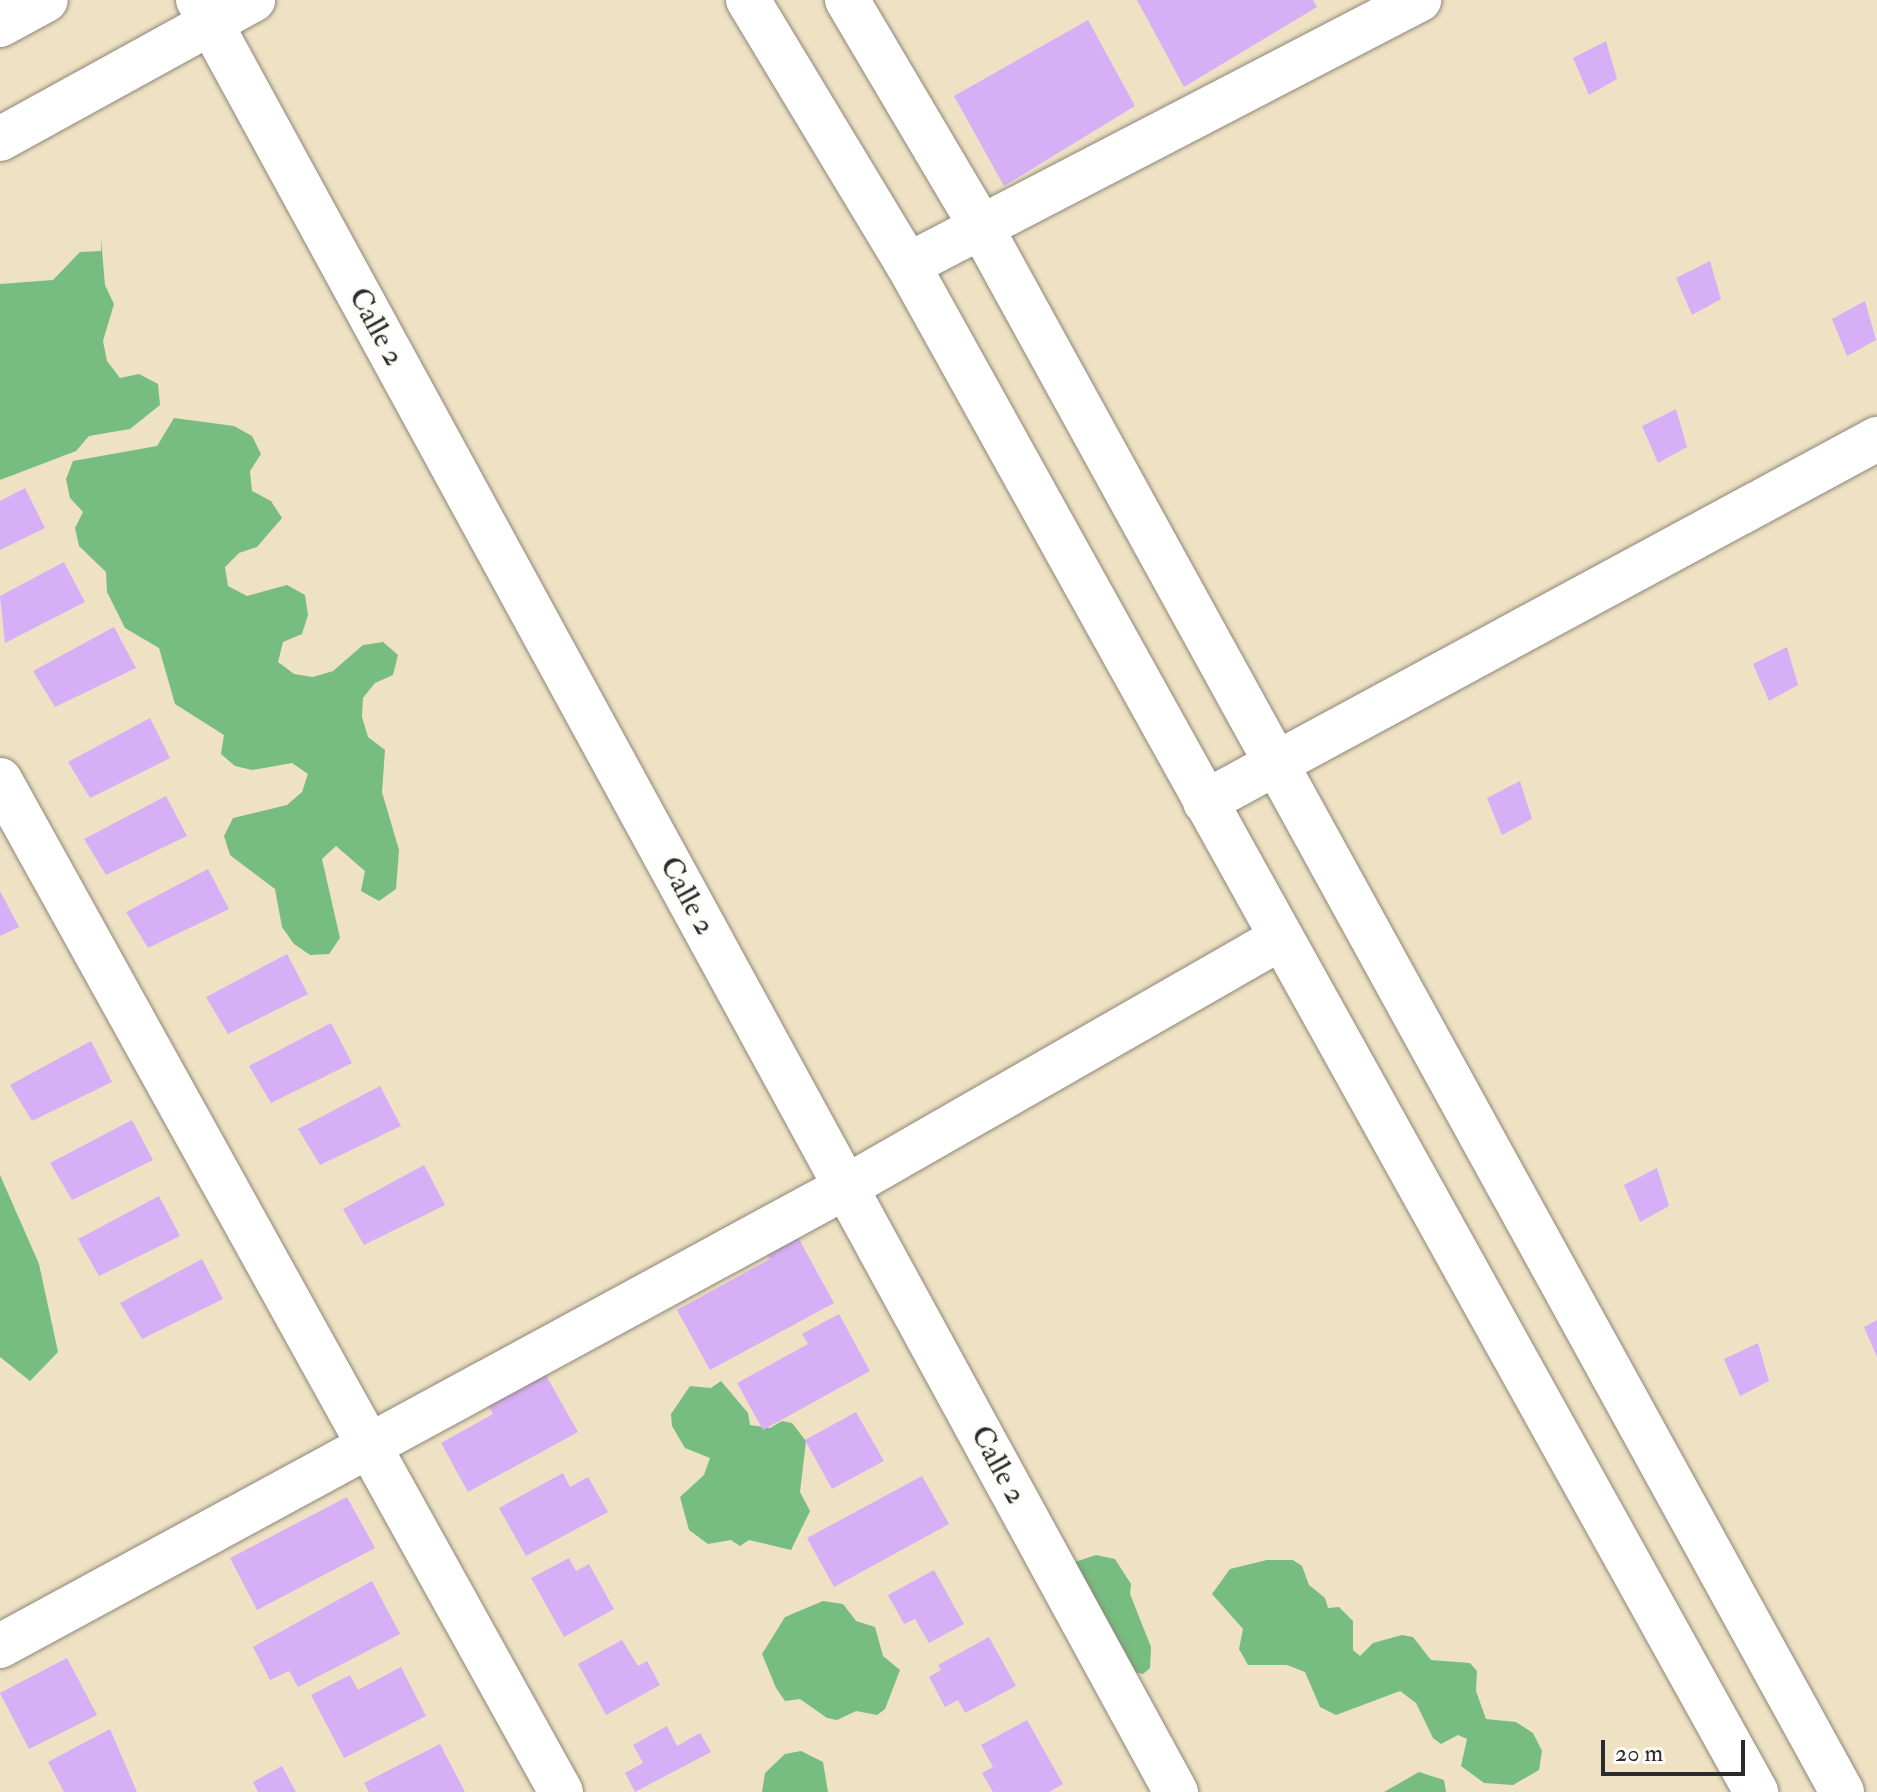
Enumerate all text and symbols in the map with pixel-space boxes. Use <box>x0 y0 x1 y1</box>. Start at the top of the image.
street label: Calle 2 <box>340 282 412 372</box>
street label: Calle 2 <box>651 851 723 941</box>
street label: Calle 2 <box>962 1420 1034 1510</box>
scale bar <box>1605 1724 1749 1774</box>
text: 20 m <box>1615 1738 1663 1769</box>

